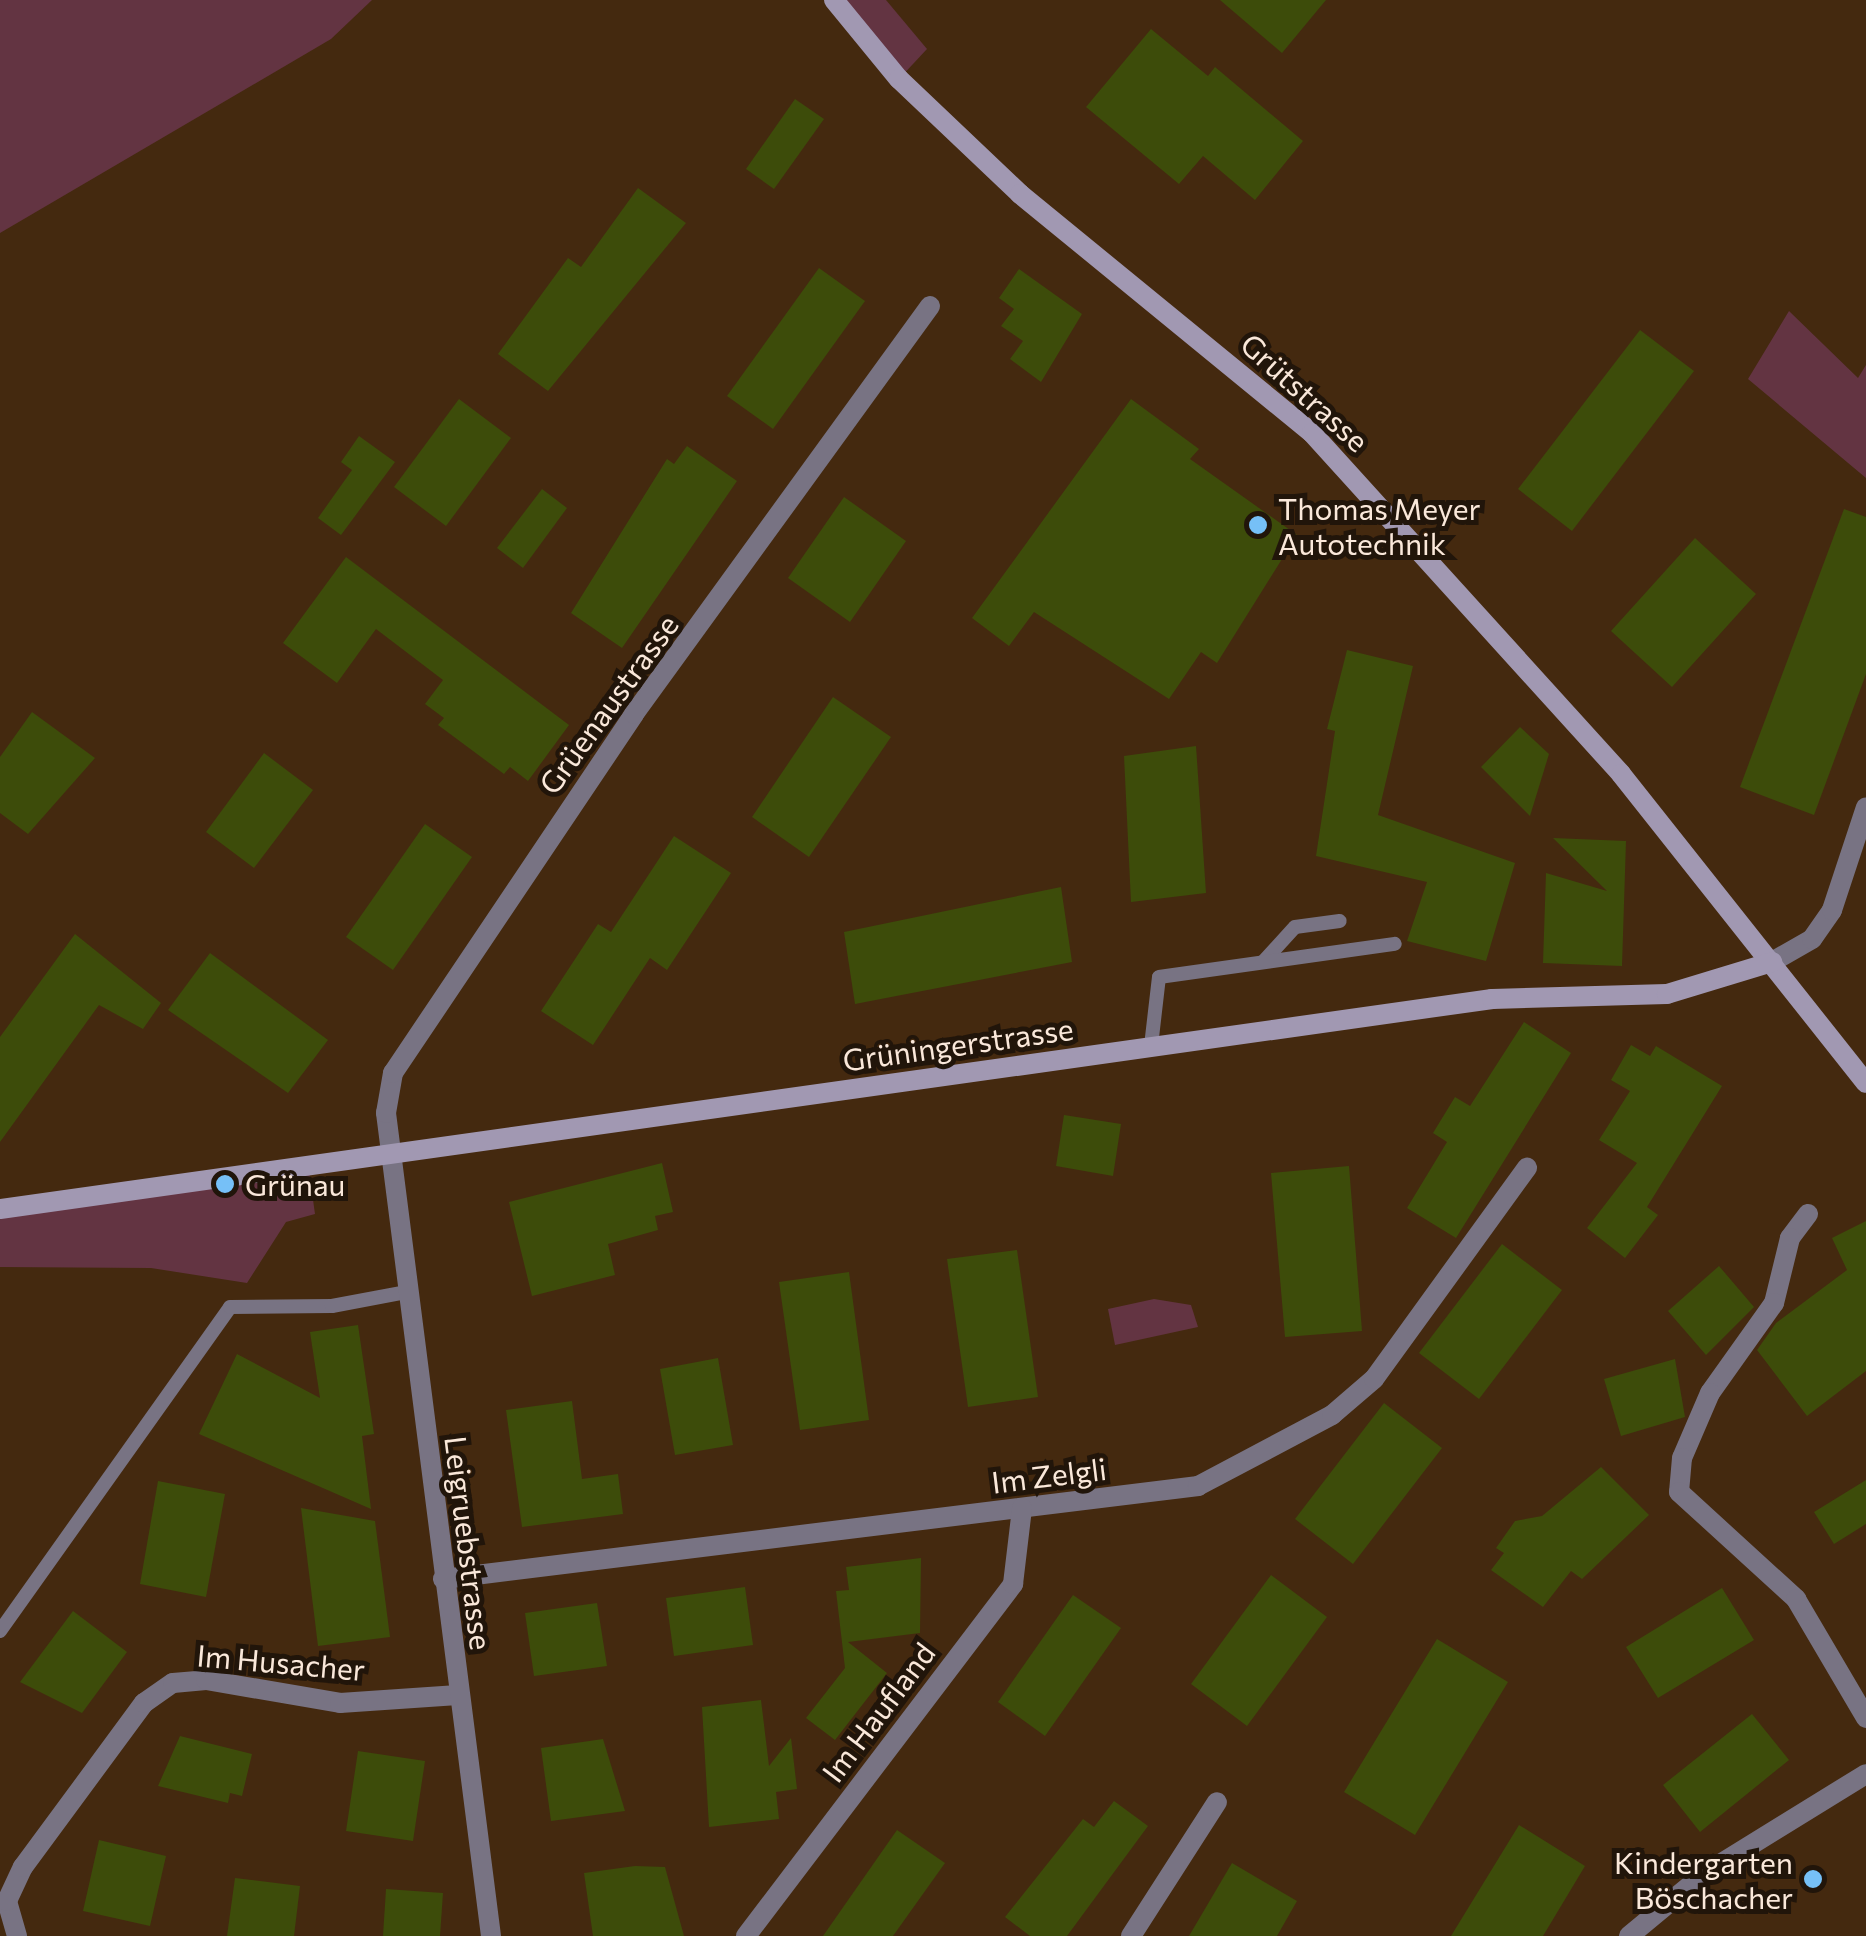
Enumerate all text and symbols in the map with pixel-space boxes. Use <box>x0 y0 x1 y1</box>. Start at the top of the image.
street label: Grütstrasse <box>1234 325 1376 459</box>
place label: Thomas Meyer Autotechnik <box>1278 490 1480 560</box>
marker: Thomas Meyer Autotechnik <box>1247 514 1269 536</box>
street label: Grüenaustrasse <box>531 607 685 801</box>
street label: Grüningerstrasse <box>840 1010 1076 1078</box>
place label: Grünau <box>245 1166 345 1202</box>
marker: Grünau <box>214 1173 236 1195</box>
street label: Leigruebstrasse <box>438 1434 500 1652</box>
street label: Im Zelgli <box>989 1450 1109 1500</box>
street label: Im Haufland <box>814 1635 942 1789</box>
street label: Im Husacher <box>195 1637 367 1687</box>
place label: Kindergarten Böschacher <box>1614 1844 1793 1914</box>
marker: Kindergarten Böschacher <box>1802 1868 1824 1890</box>

